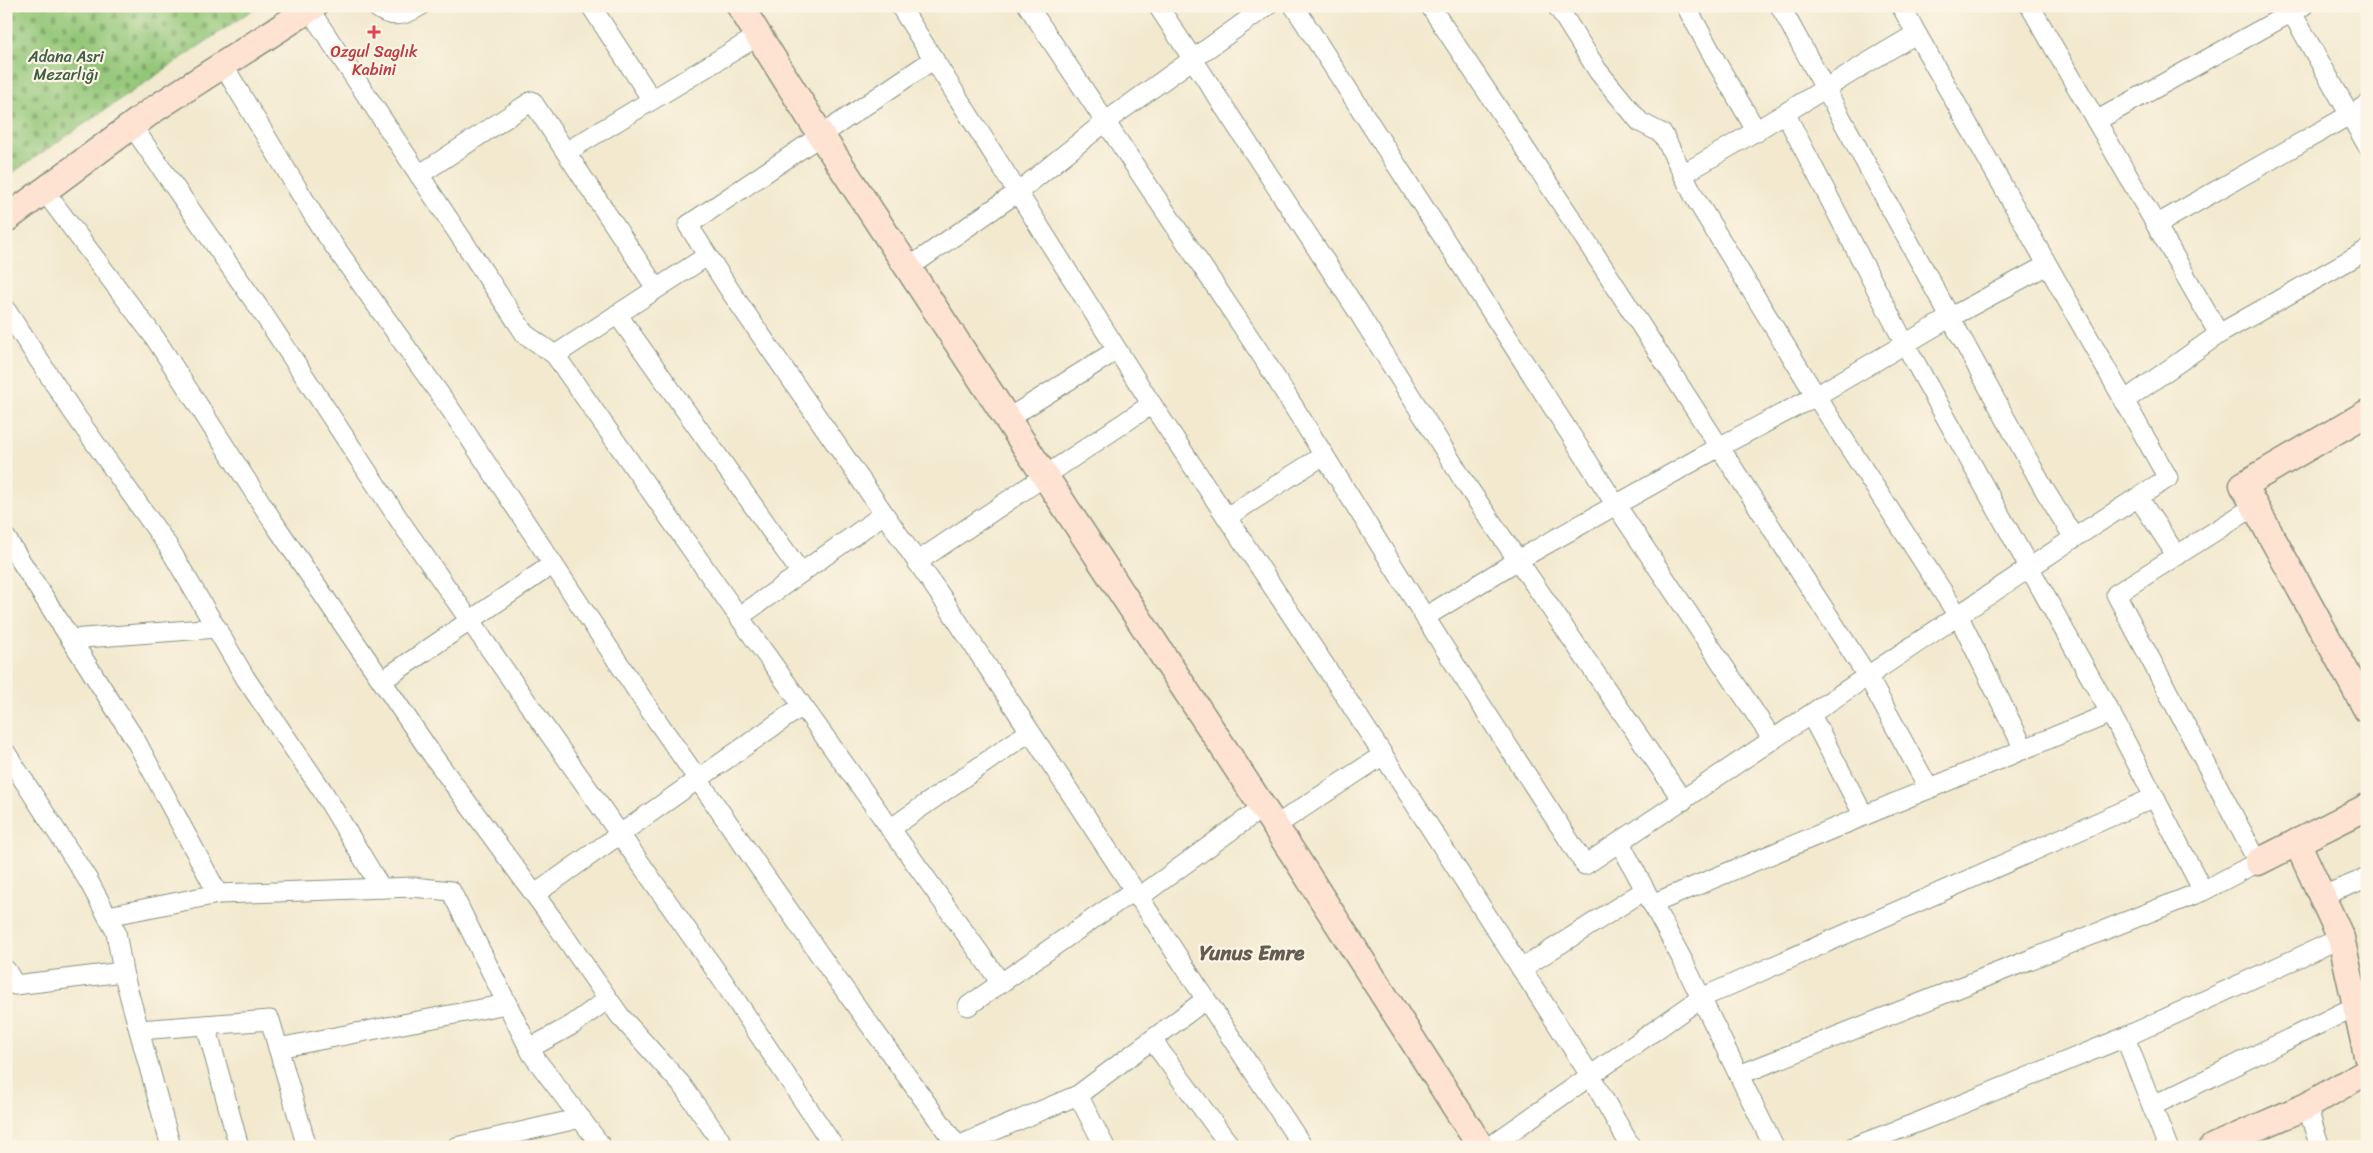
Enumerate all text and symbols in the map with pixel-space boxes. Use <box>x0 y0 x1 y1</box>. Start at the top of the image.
marker: Ozgul Saglık Kabini <box>367 25 381 39</box>
place label: Ozgul Saglık Kabini <box>331 37 418 84</box>
park label: Adana Asri Mezarlığı <box>27 42 104 89</box>
district label: Yunus Emre <box>1200 934 1305 972</box>

